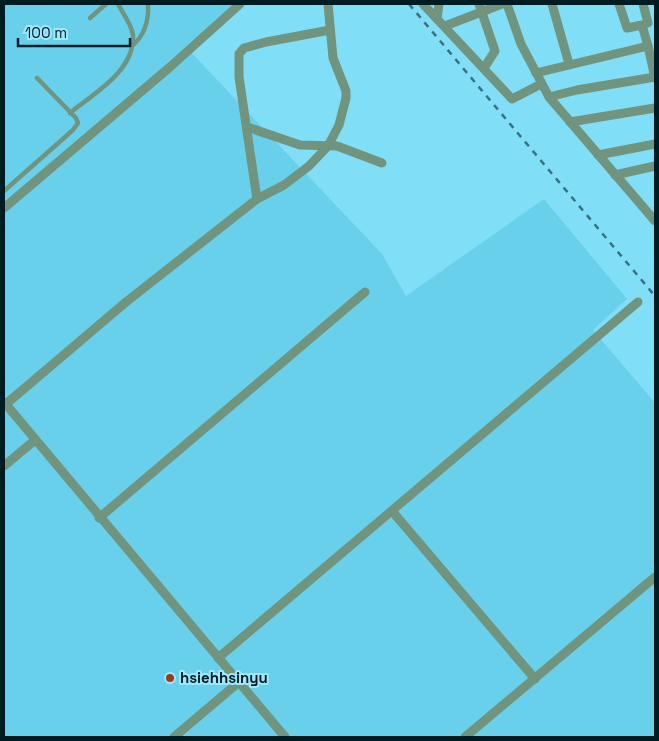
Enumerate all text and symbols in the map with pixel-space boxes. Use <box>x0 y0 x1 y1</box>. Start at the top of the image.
scale bar <box>18 15 130 47</box>
text: 100 m <box>25 23 67 42</box>
place label: hsiehhsinyu <box>180 668 268 687</box>
marker: hsiehhsinyu <box>164 672 176 684</box>

